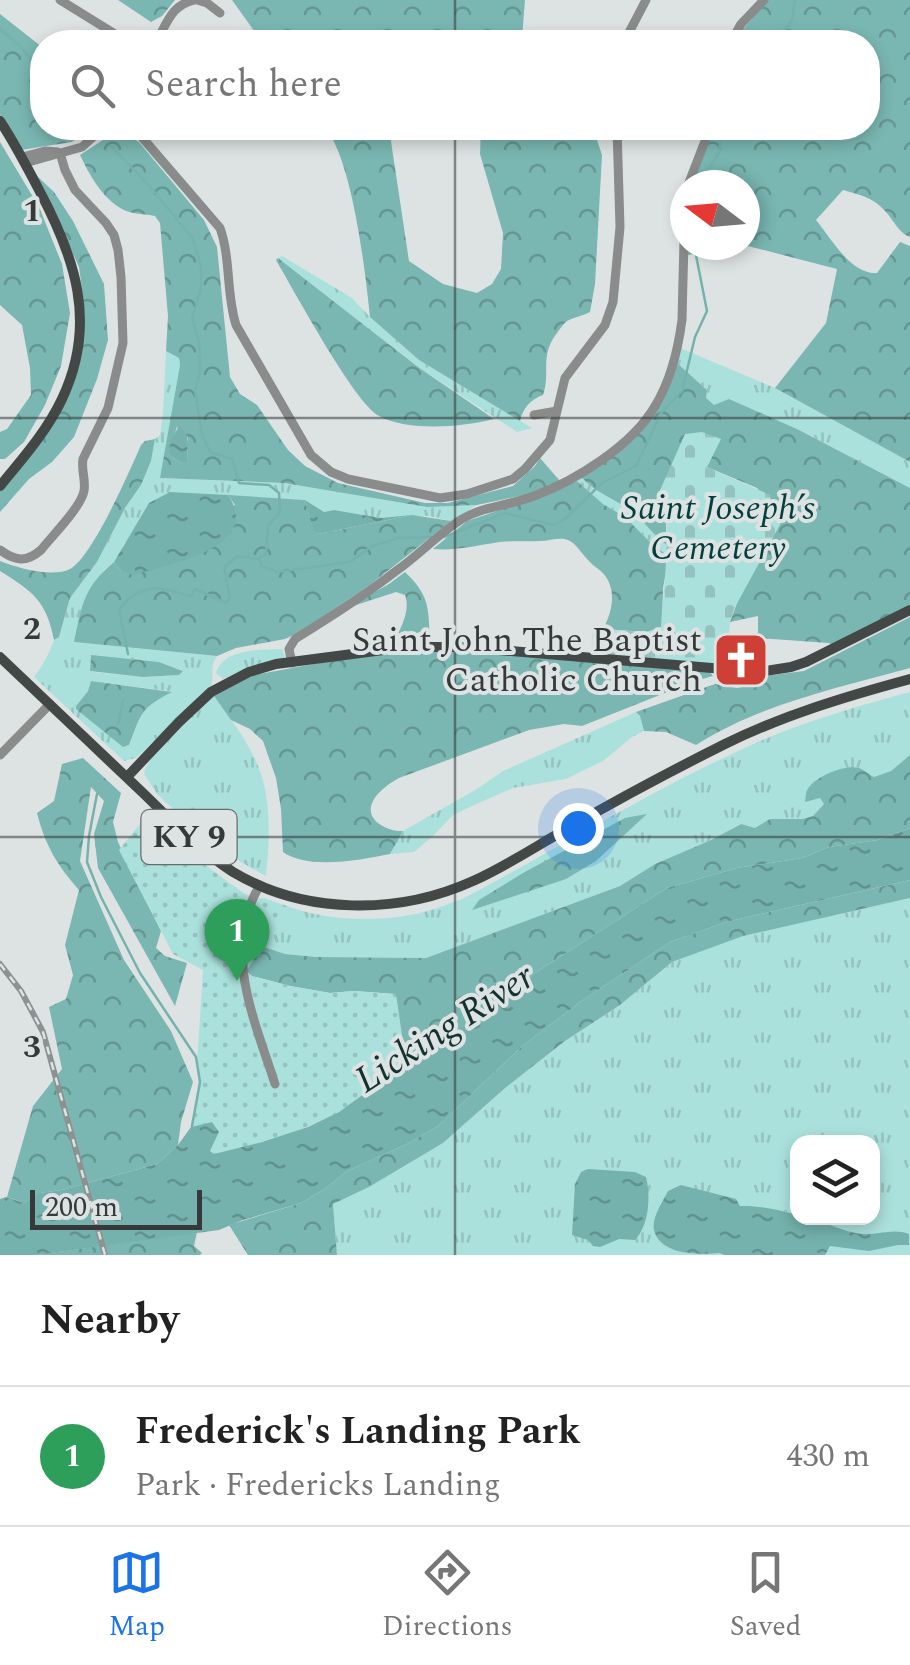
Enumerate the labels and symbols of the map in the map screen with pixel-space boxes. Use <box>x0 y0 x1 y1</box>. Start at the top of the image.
north arrow <box>670 170 760 260</box>
text: 1 <box>23 187 41 236</box>
park label: Saint Joseph’s Cemetery <box>621 482 815 575</box>
text: 2 <box>23 605 41 654</box>
place label: Saint John The Baptist Catholic Church <box>352 614 702 707</box>
church icon: Saint John The Baptist Catholic Church <box>711 630 771 690</box>
your location <box>553 803 604 854</box>
road number: KY 9 <box>142 810 236 864</box>
pin: 1 <box>204 898 270 981</box>
water label: Licking River <box>344 949 547 1109</box>
text: 3 <box>23 1023 41 1072</box>
scale bar <box>30 1185 202 1230</box>

